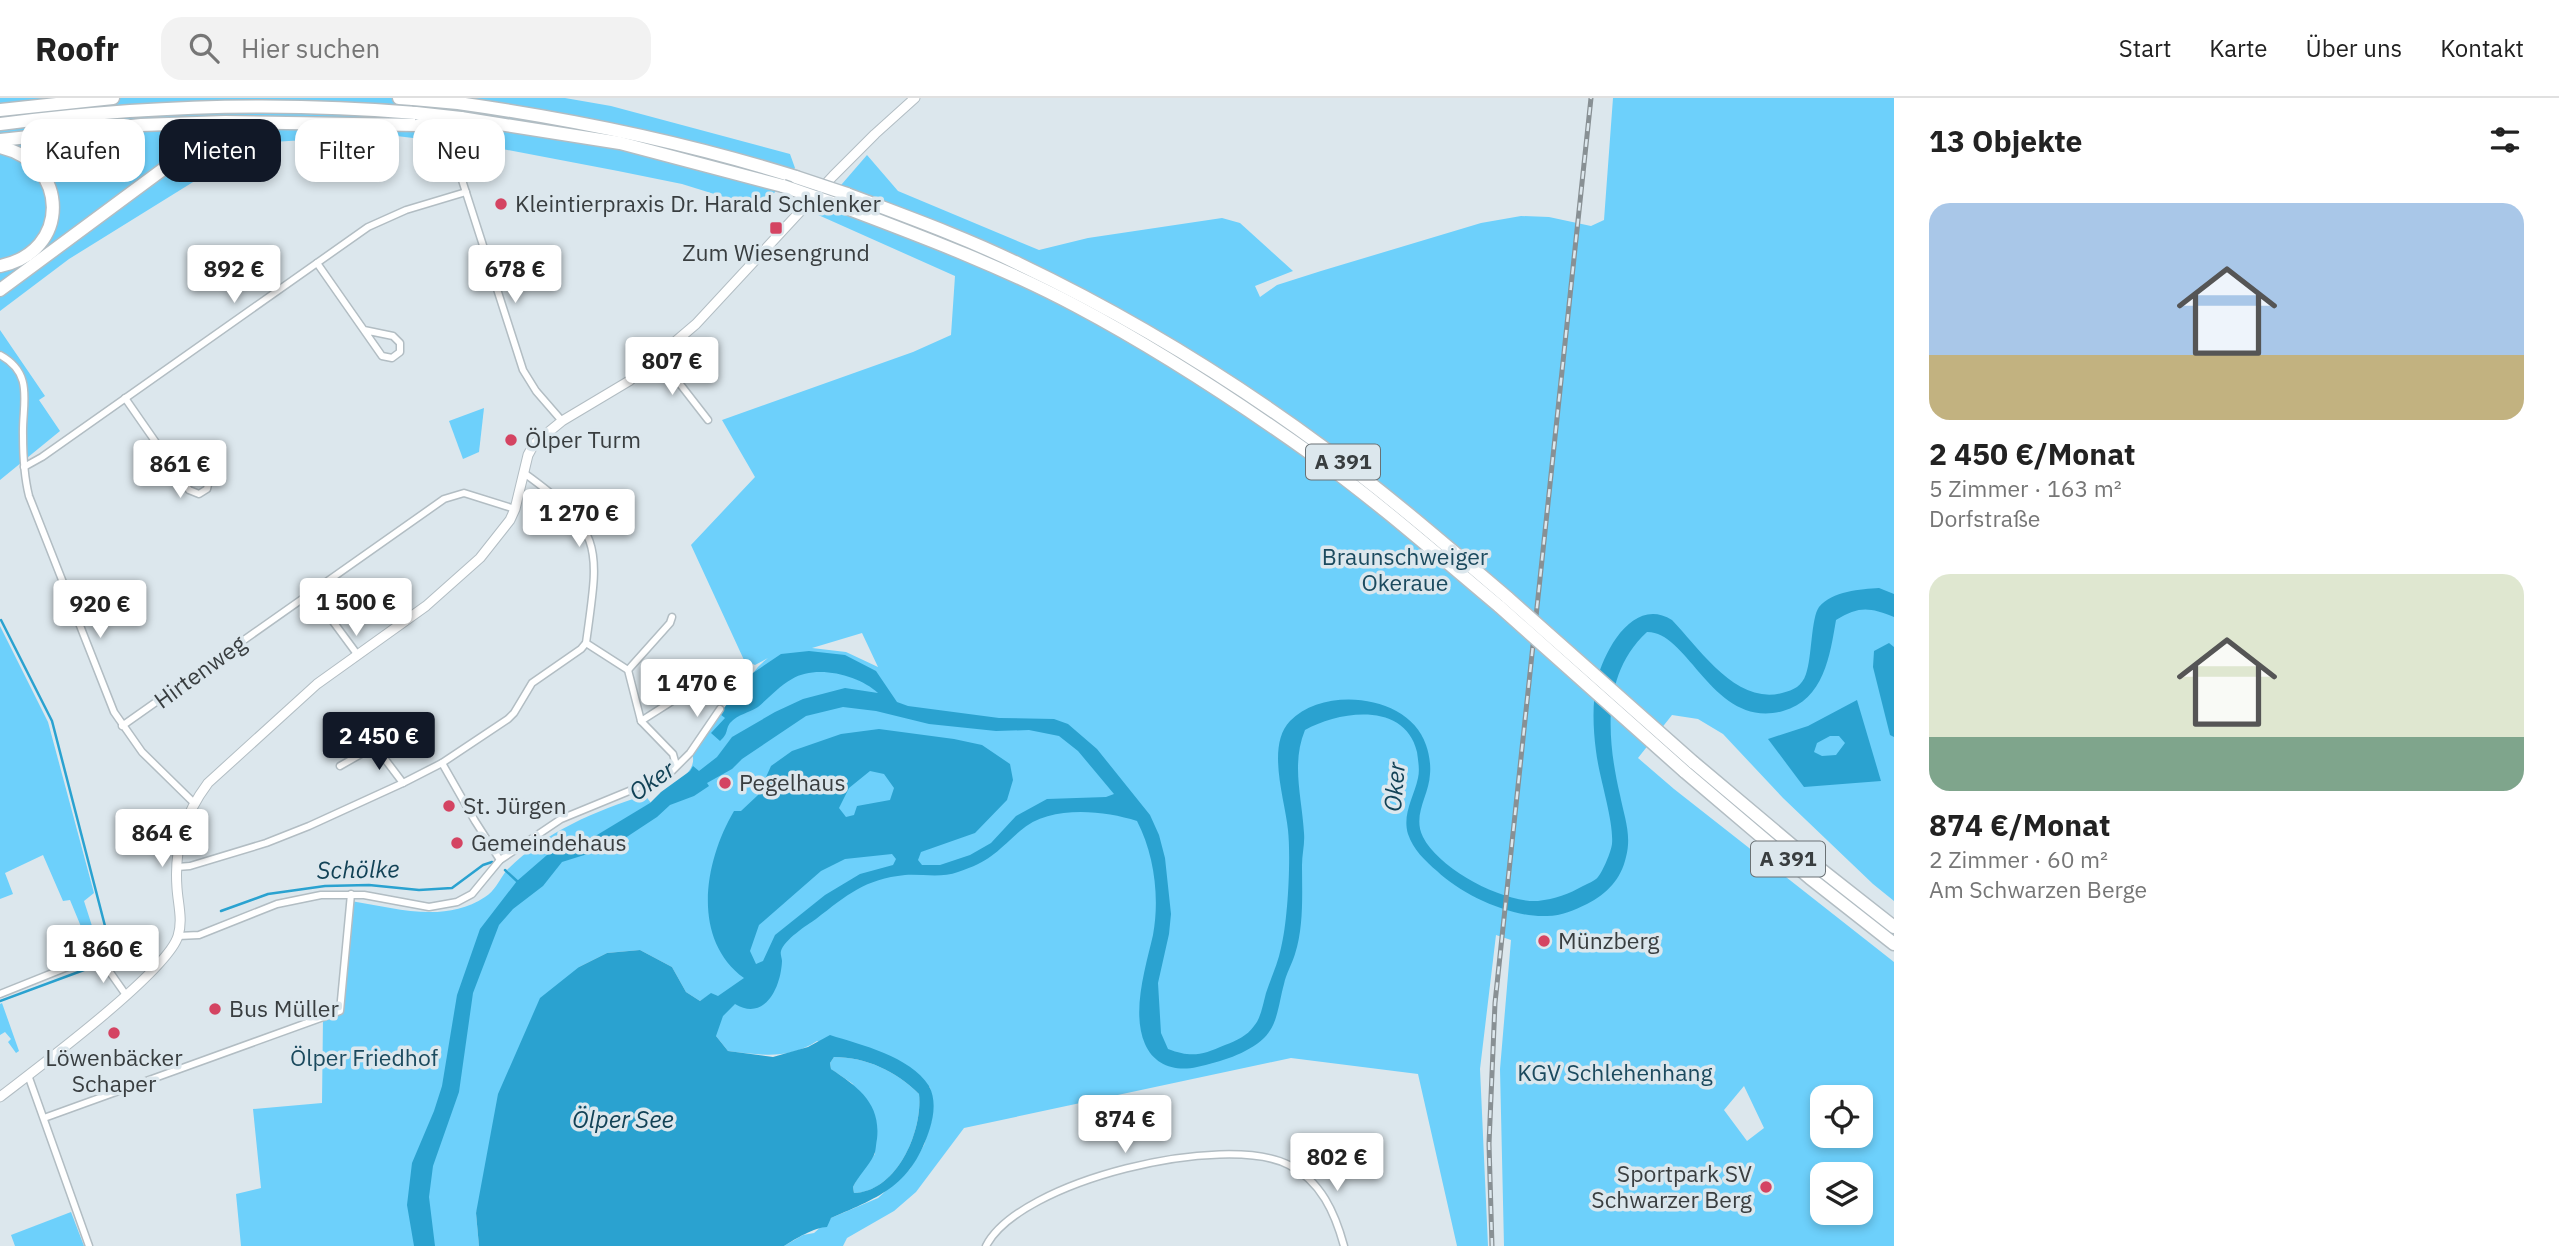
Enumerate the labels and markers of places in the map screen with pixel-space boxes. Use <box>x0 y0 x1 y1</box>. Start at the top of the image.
place label: Kleintierpraxis Dr. Harald Schlenker <box>515 188 881 218</box>
marker: Kleintierpraxis Dr. Harald Schlenker <box>493 196 509 212</box>
marker: Zum Wiesengrund <box>768 220 784 236</box>
place label: Zum Wiesengrund <box>682 237 870 267</box>
pin: 892 € <box>185 246 283 305</box>
pin: 678 € <box>466 246 564 305</box>
pin: 807 € <box>623 338 721 397</box>
place label: Ölper Turm <box>525 424 641 454</box>
marker: Ölper Turm <box>503 432 519 448</box>
pin: 861 € <box>131 440 229 500</box>
pin: 1 270 € <box>514 490 644 549</box>
pin: 1 500 € <box>291 578 421 638</box>
pin: 920 € <box>51 580 149 640</box>
pin: 1 470 € <box>632 660 762 719</box>
pin: 2 450 € <box>314 712 444 772</box>
place label: Pegelhaus <box>739 767 846 797</box>
marker: Pegelhaus <box>717 775 733 791</box>
place label: St. Jürgen <box>463 790 567 820</box>
marker: St. Jürgen <box>441 798 457 814</box>
pin: 864 € <box>113 810 211 869</box>
place label: Gemeindehaus <box>471 827 627 857</box>
marker: Gemeindehaus <box>449 835 465 851</box>
place label: Münzberg <box>1558 925 1660 955</box>
pin: 1 860 € <box>38 926 168 985</box>
marker: Münzberg <box>1536 933 1552 949</box>
place label: Bus Müller <box>229 993 339 1023</box>
marker: Bus Müller <box>207 1001 223 1017</box>
marker: Löwenbäcker Schaper <box>106 1025 122 1041</box>
place label: Löwenbäcker Schaper <box>45 1042 183 1098</box>
pin: 874 € <box>1076 1096 1174 1155</box>
pin: 802 € <box>1288 1134 1386 1193</box>
place label: Sportpark SV Schwarzer Berg <box>1591 1158 1752 1214</box>
marker: Sportpark SV Schwarzer Berg <box>1758 1179 1774 1195</box>

